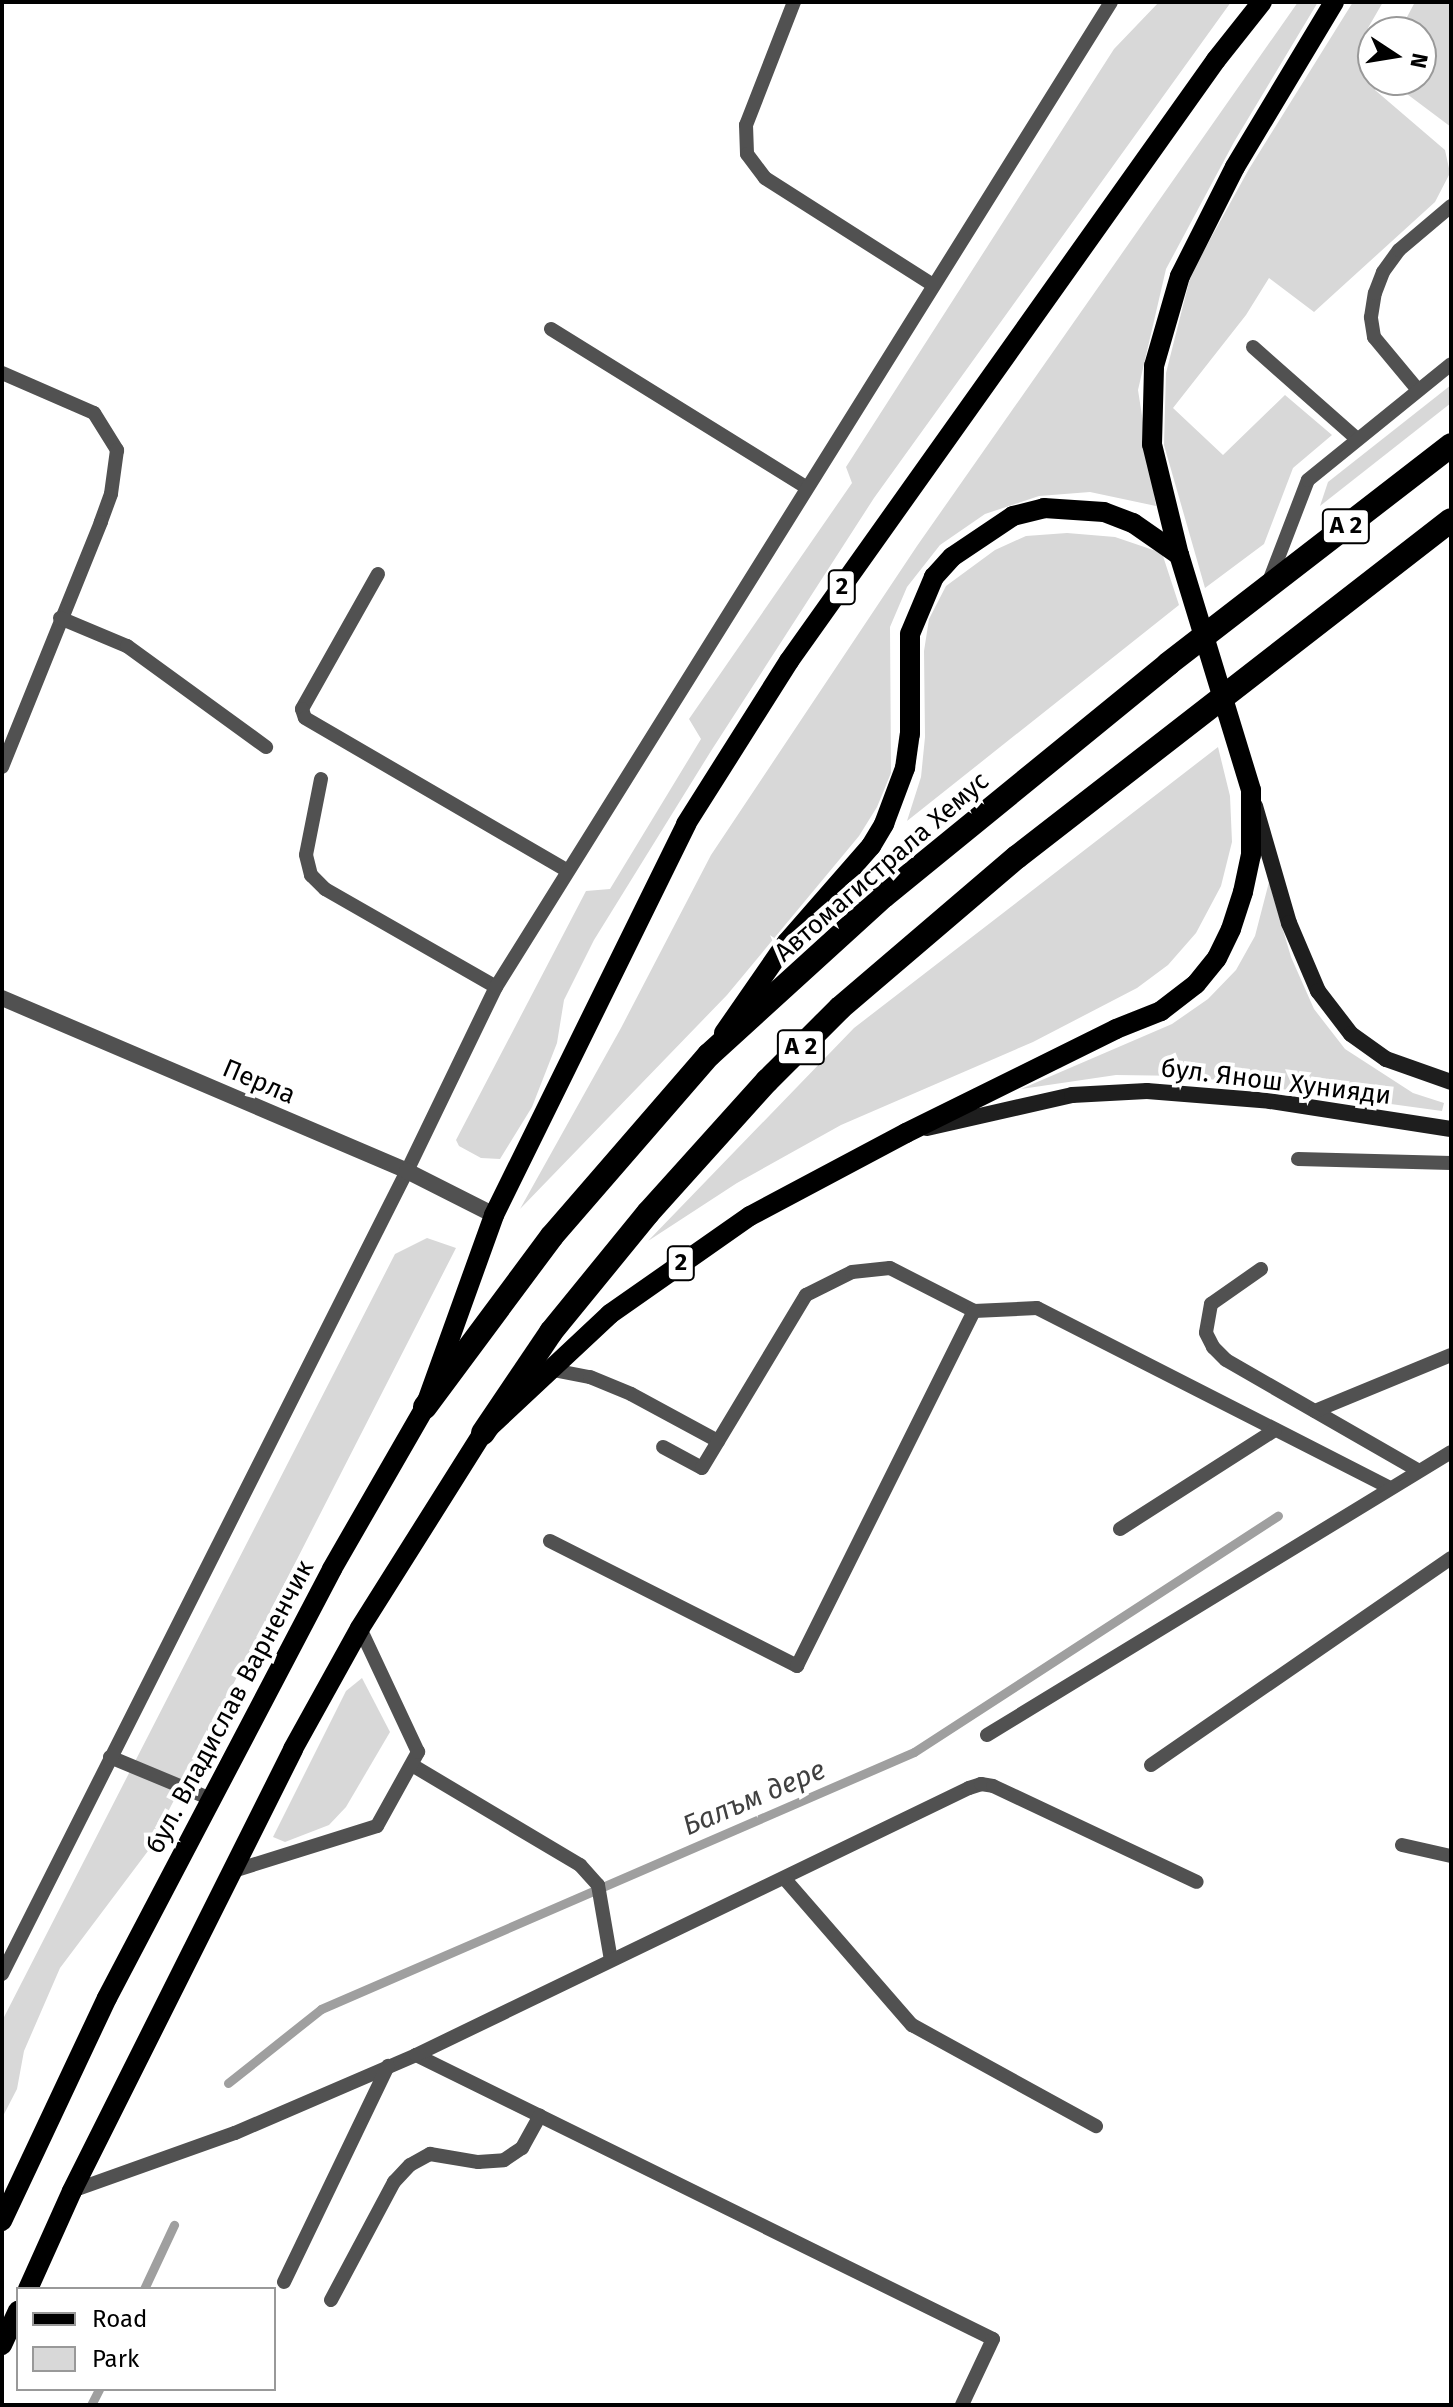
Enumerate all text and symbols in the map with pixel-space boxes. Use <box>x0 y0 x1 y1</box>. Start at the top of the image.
north arrow <box>1357 16 1437 96</box>
text: N <box>1404 51 1434 71</box>
road number: A 2 <box>1320 506 1372 546</box>
road number: 2 <box>826 567 858 607</box>
street label: Автомагистрала Хемус <box>769 766 995 968</box>
road number: A 2 <box>775 1027 827 1067</box>
street label: бул. Янош Хунияди <box>1159 1052 1393 1112</box>
street label: Перла <box>218 1053 300 1111</box>
road number: 2 <box>665 1243 697 1283</box>
street label: бул. Владислав Варненчик <box>139 1555 321 1859</box>
water label: Балъм дере <box>678 1753 830 1843</box>
legend <box>16 2287 276 2391</box>
text: Road <box>92 2305 147 2333</box>
text: Park <box>92 2345 139 2373</box>

